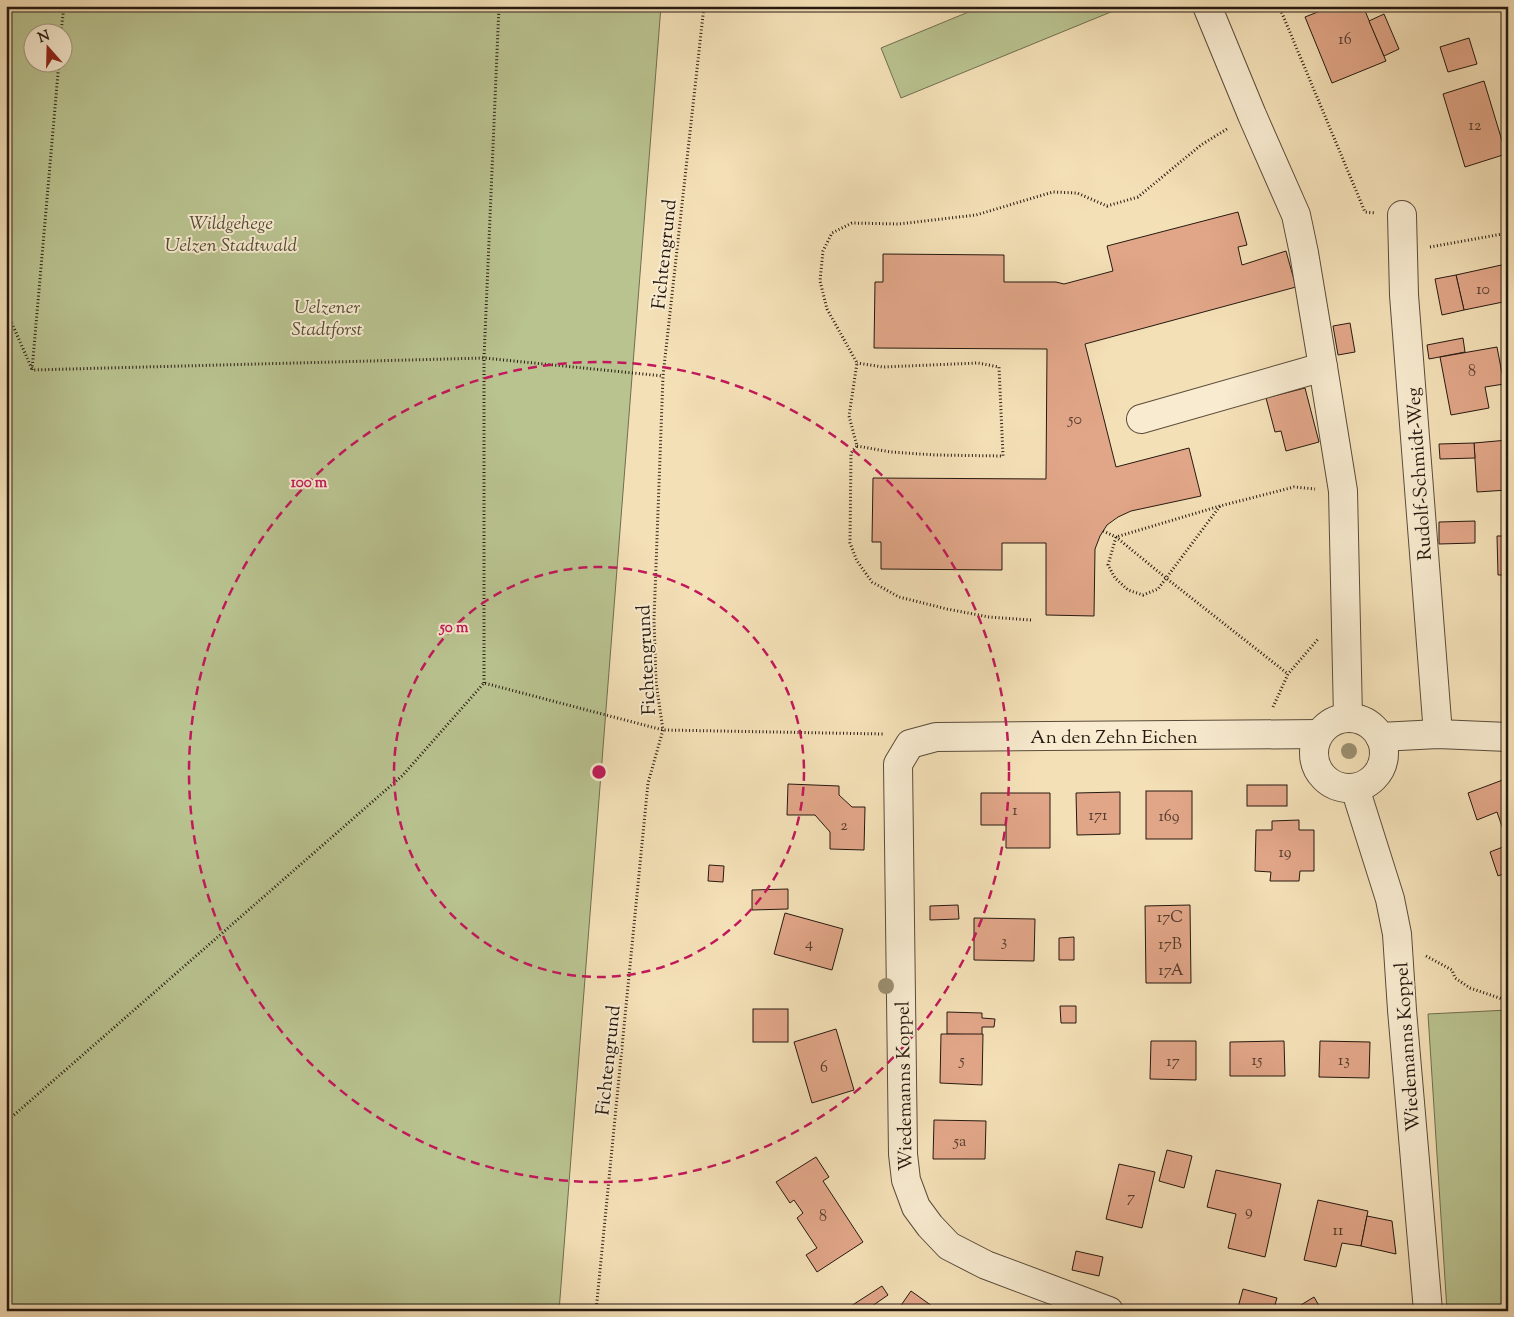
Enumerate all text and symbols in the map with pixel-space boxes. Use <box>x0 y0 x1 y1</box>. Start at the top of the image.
north arrow <box>22 22 72 72</box>
text: N <box>36 26 53 49</box>
house number: 16 <box>1338 29 1352 52</box>
house number: 12 <box>1469 115 1482 138</box>
street label: Fichtengrund <box>646 198 685 311</box>
park label: Wildgehege Uelzen Stadtwald <box>165 211 298 260</box>
house number: 10 <box>1476 279 1490 302</box>
park label: Uelzener Stadtforst <box>292 295 363 344</box>
house number: 8 <box>1468 361 1476 384</box>
street label: Rudolf-Schmidt-Weg <box>1401 386 1440 561</box>
house number: 50 <box>1067 409 1082 432</box>
text: 100 m <box>291 473 328 494</box>
street label: Fichtengrund <box>631 604 664 716</box>
text: 50 m <box>439 618 469 639</box>
street label: An den Zehn Eichen <box>1030 725 1198 752</box>
centre of rings <box>590 763 608 781</box>
house number: 1 <box>1012 800 1018 823</box>
house number: 171 <box>1089 805 1108 828</box>
house number: 169 <box>1158 806 1180 829</box>
house number: 2 <box>840 815 848 838</box>
house number: 19 <box>1278 842 1292 865</box>
house number: 17C <box>1157 907 1183 930</box>
house number: 3 <box>1001 931 1007 954</box>
house number: 4 <box>805 933 813 956</box>
house number: 17B <box>1158 934 1182 957</box>
house number: 17A <box>1158 960 1184 983</box>
street label: Wiedemanns Koppel <box>1389 961 1428 1133</box>
street label: Wiedemanns Koppel <box>891 1001 920 1171</box>
street label: Fichtengrund <box>590 1004 629 1117</box>
house number: 5 <box>958 1050 965 1073</box>
house number: 15 <box>1252 1050 1263 1073</box>
house number: 13 <box>1338 1050 1350 1073</box>
house number: 17 <box>1166 1051 1180 1074</box>
house number: 6 <box>820 1057 828 1080</box>
house number: 5a <box>953 1131 967 1154</box>
house number: 7 <box>1127 1187 1135 1210</box>
house number: 9 <box>1245 1201 1253 1224</box>
house number: 8 <box>819 1206 827 1229</box>
house number: 11 <box>1333 1220 1344 1243</box>

